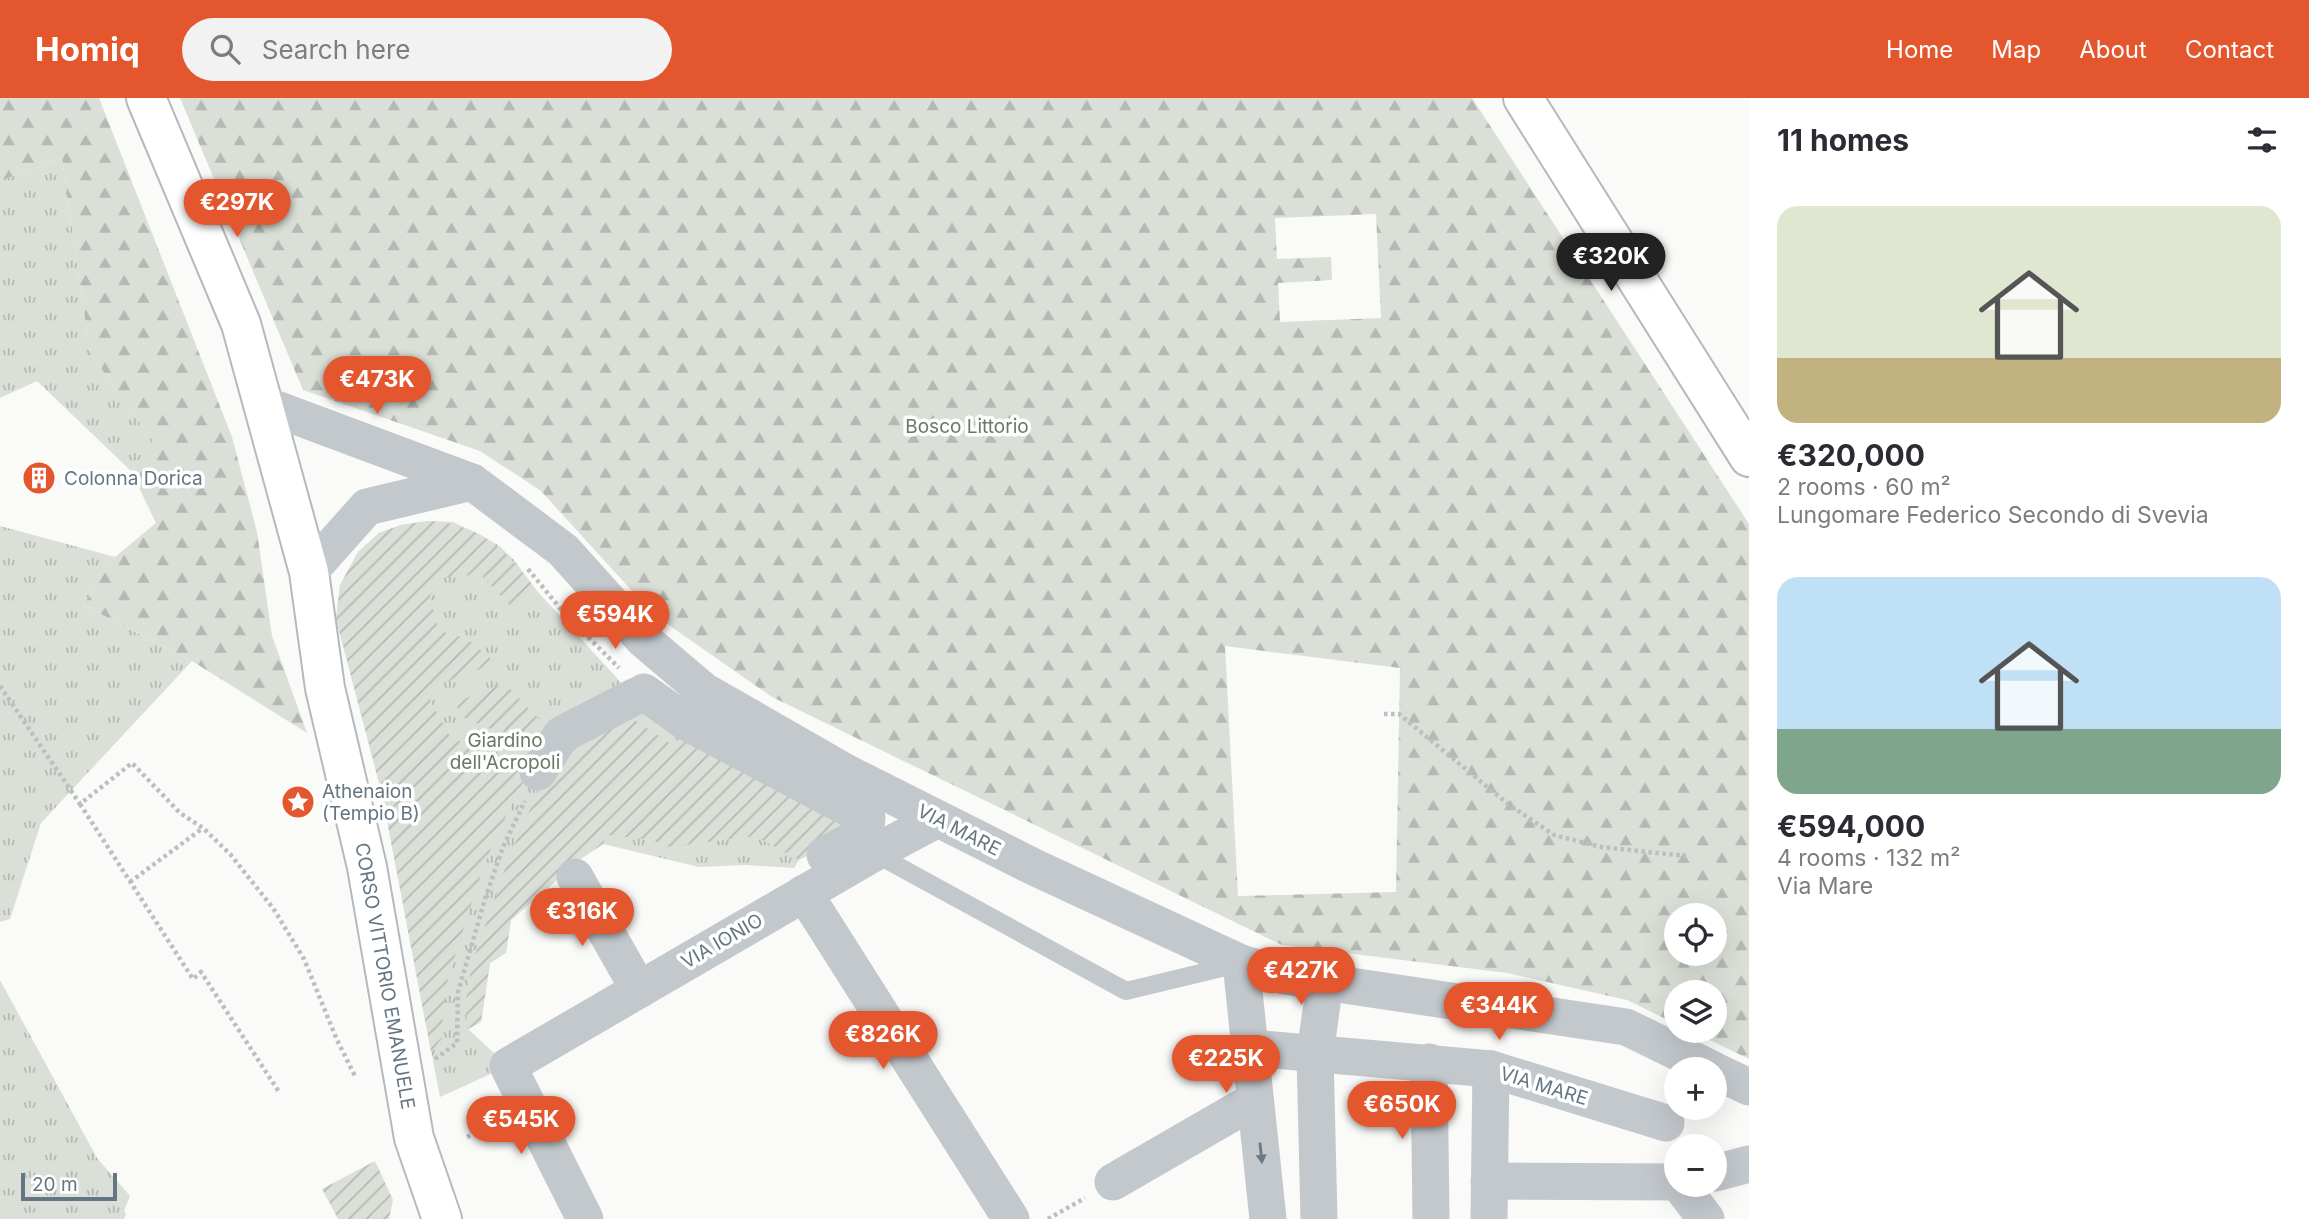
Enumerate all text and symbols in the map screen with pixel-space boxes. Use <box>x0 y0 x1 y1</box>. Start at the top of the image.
search box <box>182 18 672 81</box>
text: Homiq <box>35 29 140 69</box>
icon: search <box>206 30 244 68</box>
text: Search here <box>262 34 410 65</box>
text: Home <box>1886 35 1953 64</box>
text: Map <box>1991 35 2041 64</box>
text: About <box>2079 35 2147 64</box>
text: Contact <box>2185 35 2274 64</box>
icon: filters <box>2243 121 2281 159</box>
text: 11 homes <box>1777 122 1909 158</box>
pin: €297K <box>188 180 286 239</box>
text: €297K <box>200 188 274 216</box>
pin: €320K <box>1562 234 1660 293</box>
text: €320K <box>1572 242 1650 270</box>
icon: home <box>1966 252 2092 378</box>
pin: €473K <box>328 356 426 416</box>
text: €473K <box>339 365 415 393</box>
park label: Bosco Littorio <box>905 415 1029 438</box>
text: €320,000 <box>1777 437 1925 473</box>
building icon: Colonna Dorica <box>20 459 58 497</box>
place label: Colonna Dorica <box>64 467 203 490</box>
text: 2 rooms · 60 m² <box>1777 473 1951 501</box>
text: Lungomare Federico Secondo di Svevia <box>1777 501 2209 529</box>
pin: €594K <box>566 592 664 651</box>
text: €594K <box>576 600 654 628</box>
icon: home <box>1966 623 2092 749</box>
park label: Giardino dell'Acropoli <box>450 729 560 774</box>
place label: Athenaion (Tempio B) <box>322 780 420 825</box>
place icon: Athenaion (Tempio B) <box>279 783 317 821</box>
street label: VIA MARE <box>913 799 1005 861</box>
text: €594,000 <box>1777 808 1925 844</box>
street label: CORSO VITTORIO EMANUELE <box>350 841 420 1111</box>
text: 4 rooms · 132 m² <box>1777 844 1960 872</box>
text: Via Mare <box>1777 872 1873 900</box>
pin: €316K <box>533 888 631 948</box>
text: €316K <box>546 897 618 925</box>
map controls <box>1664 903 1727 1197</box>
button: locate <box>1664 903 1727 966</box>
street label: VIA IONIO <box>677 908 767 974</box>
pin: €427K <box>1252 948 1350 1007</box>
text: €427K <box>1263 956 1339 984</box>
button: layers <box>1664 980 1727 1043</box>
pin: €344K <box>1450 982 1548 1042</box>
text: €344K <box>1460 991 1538 1019</box>
pin: €826K <box>834 1012 932 1071</box>
text: €826K <box>845 1020 921 1048</box>
pin: €225K <box>1177 1035 1275 1095</box>
text: €225K <box>1188 1044 1264 1072</box>
button: + <box>1664 1057 1727 1120</box>
street label: VIA MARE <box>1497 1062 1591 1110</box>
pin: €650K <box>1353 1082 1451 1141</box>
text: €650K <box>1363 1090 1441 1118</box>
pin: €545K <box>472 1096 570 1156</box>
text: €545K <box>482 1105 560 1133</box>
button: − <box>1664 1134 1727 1197</box>
one-way arrow <box>1255 1142 1266 1164</box>
scale bar <box>21 1170 117 1202</box>
text: 20 m <box>32 1173 78 1196</box>

